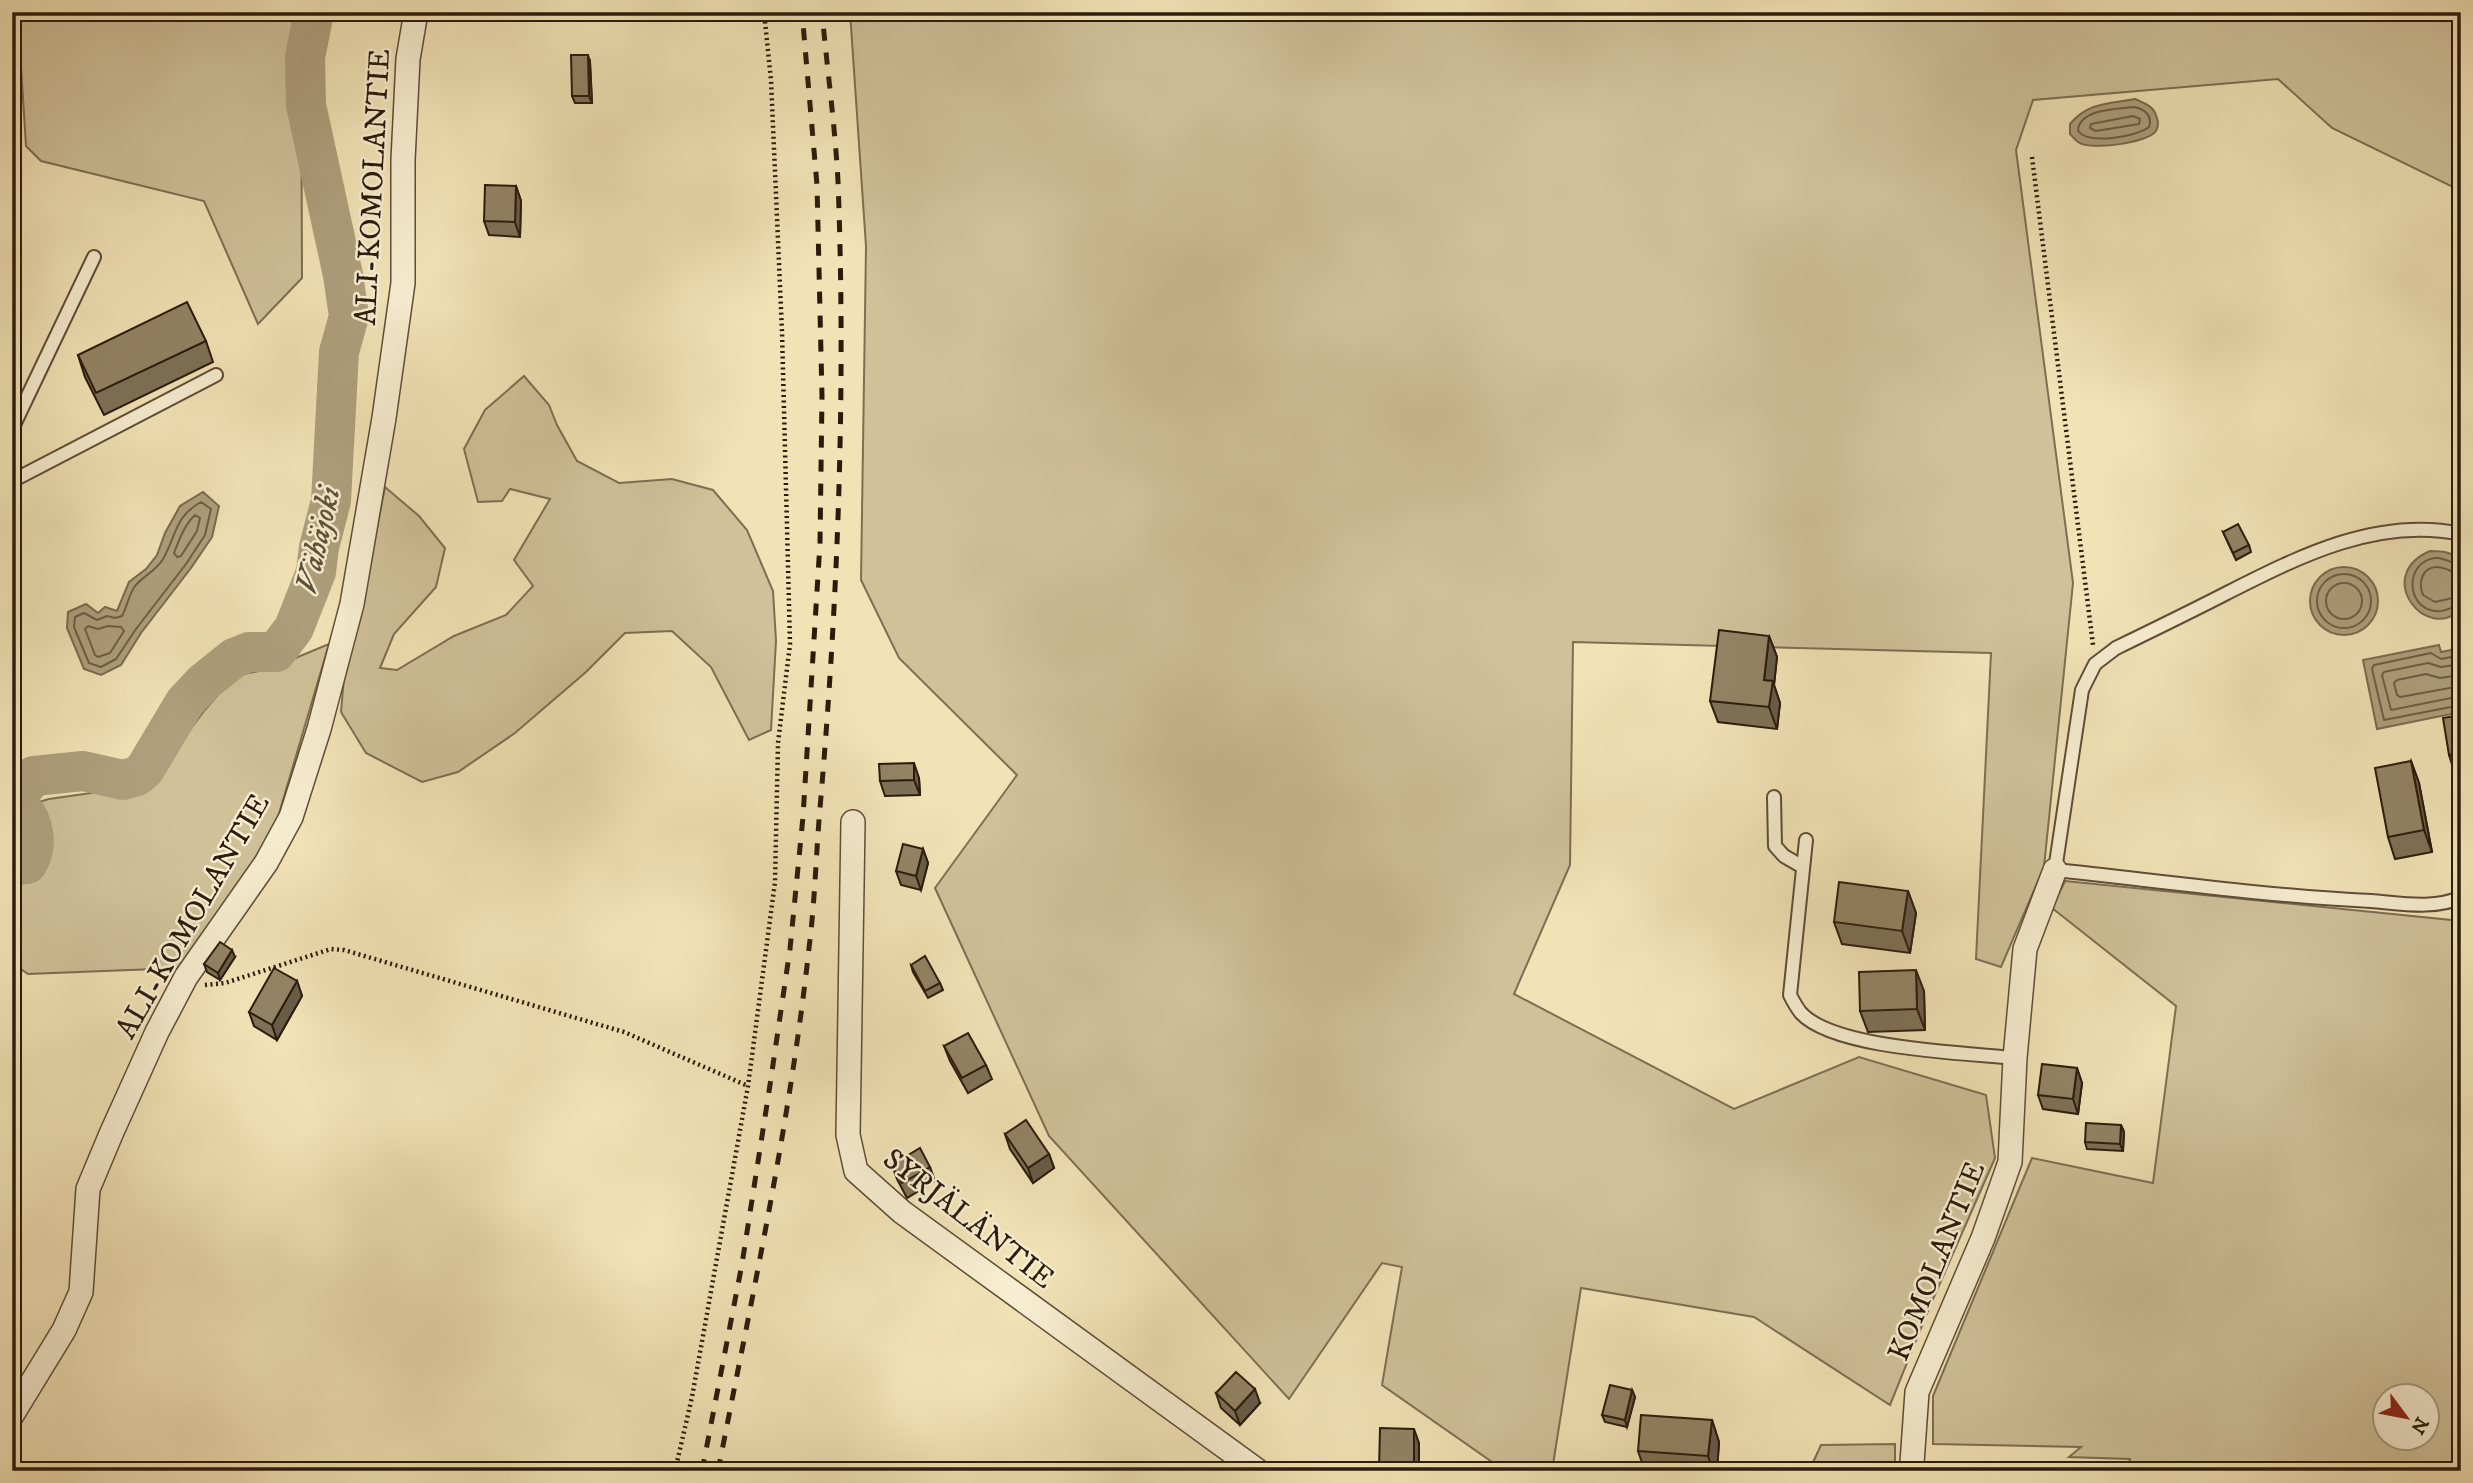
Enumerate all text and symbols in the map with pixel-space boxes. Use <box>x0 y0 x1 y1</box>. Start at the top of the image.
street label: ALI-KOMOLANTIE <box>348 48 399 326</box>
water label: Vähäjoki <box>287 482 351 598</box>
street label: ALI-KOMOLANTIE <box>108 788 279 1046</box>
street label: SYRJÄLÄNTIE <box>875 1140 1062 1298</box>
street label: KOMOLANTIE <box>1881 1157 1994 1367</box>
north arrow <box>2372 1382 2442 1452</box>
text: N <box>2405 1413 2433 1438</box>

